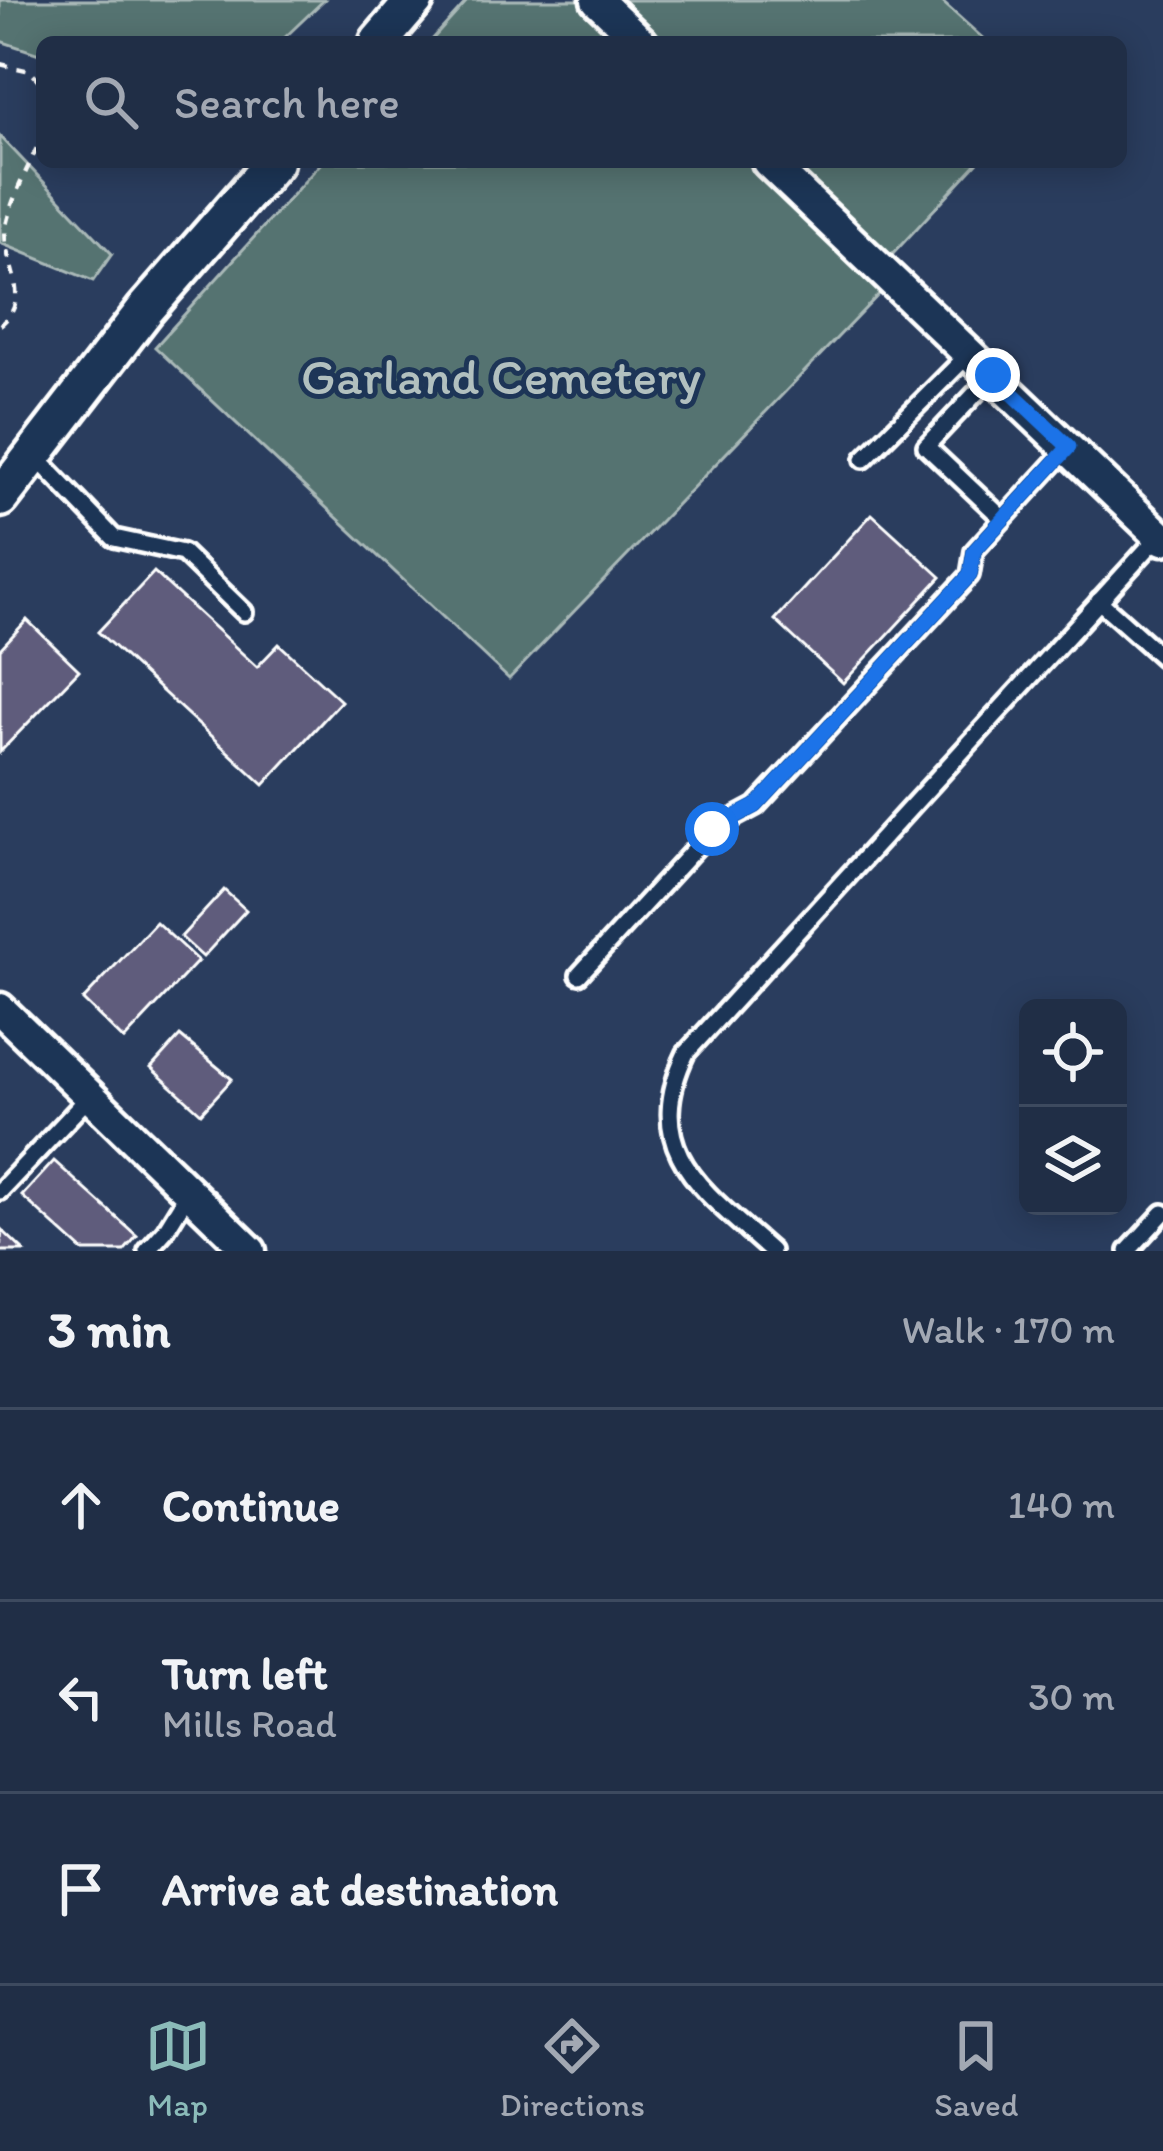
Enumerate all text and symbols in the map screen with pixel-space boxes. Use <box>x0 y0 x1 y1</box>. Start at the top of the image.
search box <box>36 36 1127 168</box>
icon: search <box>78 69 144 135</box>
text: Search here <box>174 75 400 129</box>
park label: Garland Cemetery <box>301 346 701 407</box>
route end <box>966 348 1020 402</box>
route start <box>685 802 739 856</box>
map controls <box>1019 999 1127 1215</box>
button: locate <box>1019 999 1127 1107</box>
button: layers <box>1019 1107 1127 1215</box>
text: 3 min <box>48 1299 170 1360</box>
text: Walk · 170 m <box>902 1306 1115 1353</box>
icon: ahead <box>48 1472 114 1538</box>
text: Continue <box>162 1478 340 1532</box>
text: 140 m <box>1008 1481 1115 1528</box>
text: Turn left <box>162 1646 328 1700</box>
icon: left <box>48 1664 114 1730</box>
text: 30 m <box>1028 1673 1115 1720</box>
text: Mills Road <box>162 1700 337 1747</box>
icon: arrive <box>48 1856 114 1922</box>
text: Arrive at destination <box>162 1862 558 1916</box>
tab: Map <box>145 2013 211 2124</box>
tab: Directions <box>500 2013 645 2124</box>
tab: Saved <box>934 2013 1018 2124</box>

